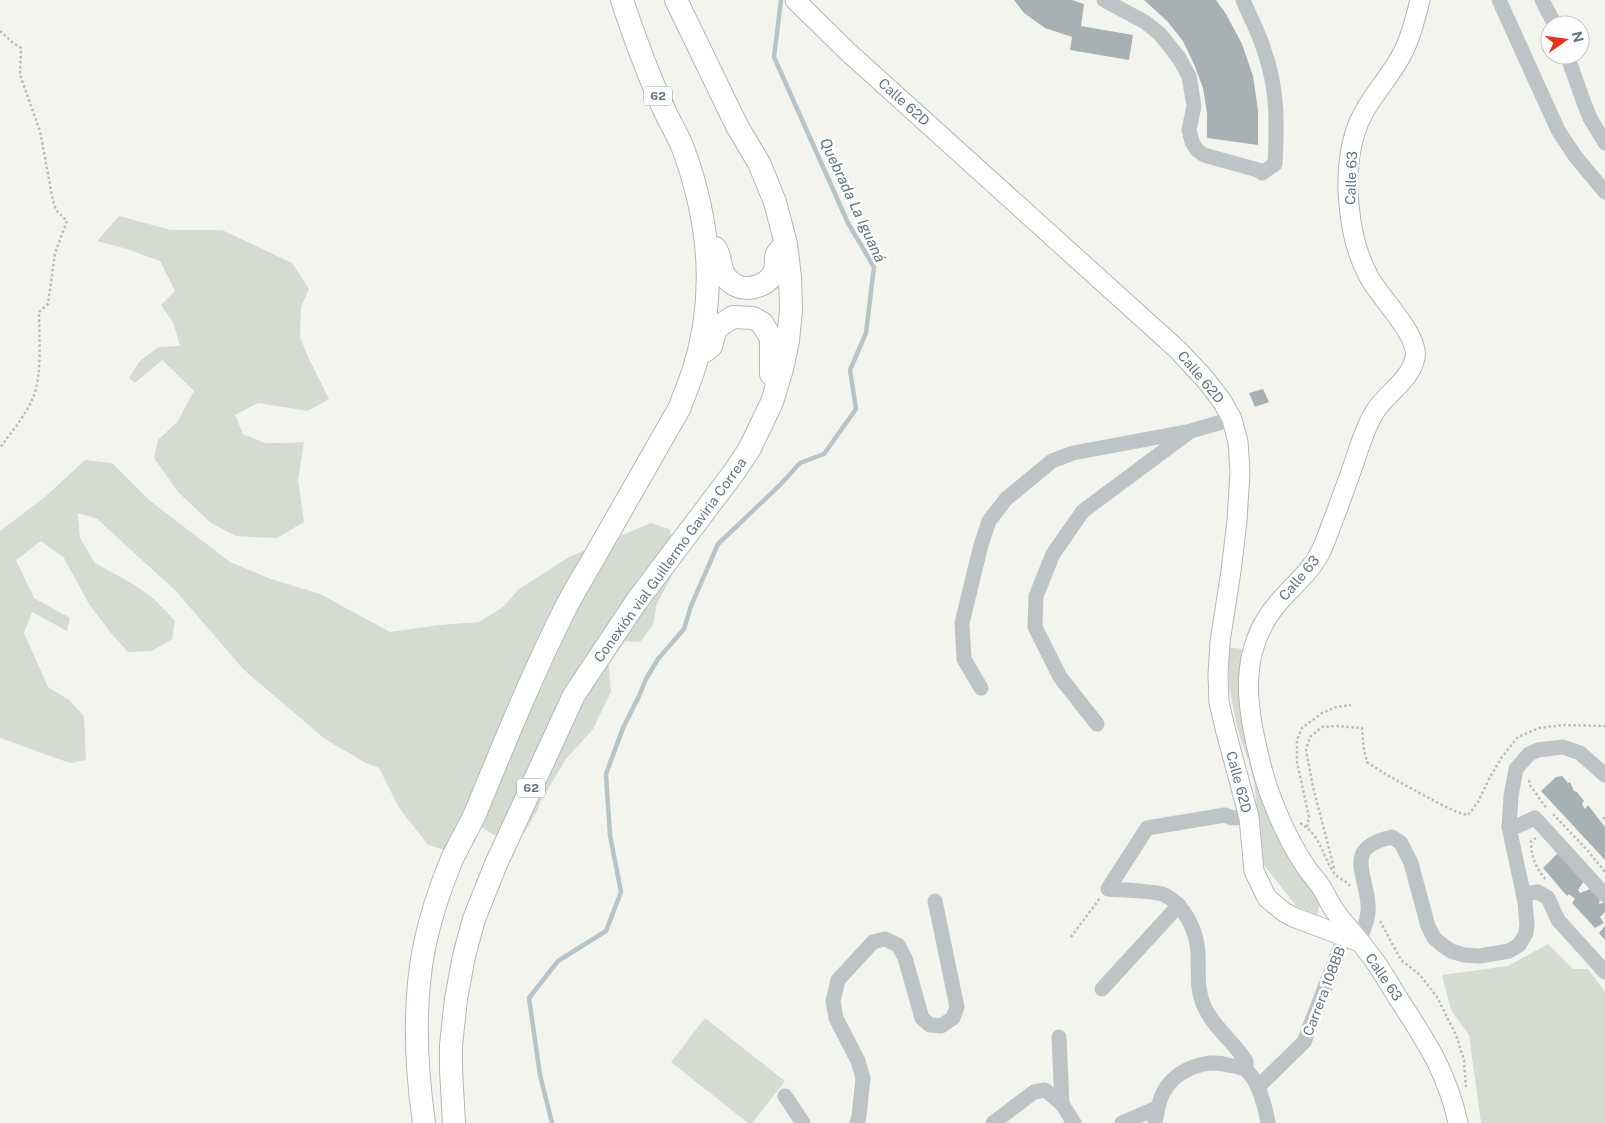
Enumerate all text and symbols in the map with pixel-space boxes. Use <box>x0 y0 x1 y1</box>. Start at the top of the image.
north arrow <box>1540 15 1590 65</box>
text: N <box>1569 30 1587 44</box>
street label: Calle 62D <box>875 75 933 129</box>
road number: 62 <box>644 86 672 105</box>
water label: Quebrada La Iguaná <box>817 135 889 265</box>
street label: Calle 63 <box>1342 151 1360 205</box>
street label: Calle 62D <box>1175 348 1227 406</box>
street label: Conexión vial Guillermo Gaviria Correa <box>590 455 750 665</box>
street label: Calle 63 <box>1276 552 1323 604</box>
street label: Calle 62D <box>1223 749 1255 815</box>
road number: 62 <box>517 778 545 798</box>
street label: Carrera 108BB <box>1300 944 1348 1038</box>
street label: Calle 63 <box>1362 950 1406 1004</box>

